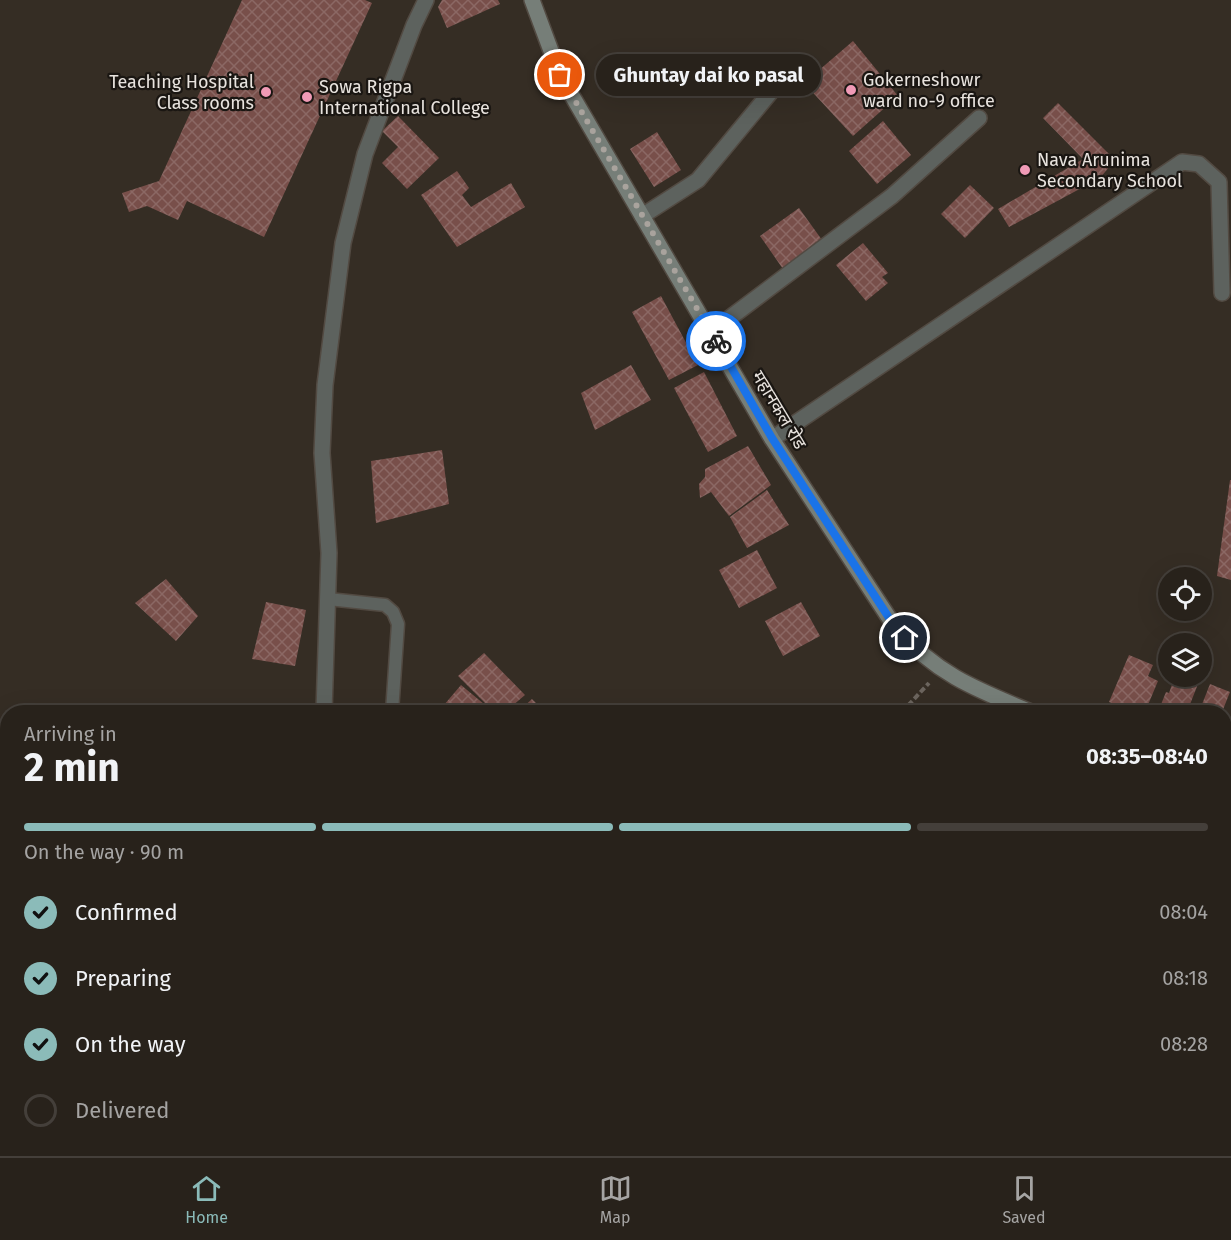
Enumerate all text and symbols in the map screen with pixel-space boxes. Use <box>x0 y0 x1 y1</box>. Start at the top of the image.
pin <box>534 49 585 100</box>
callout: Ghuntay dai ko pasal <box>596 54 821 96</box>
icon: bag <box>543 58 576 91</box>
text: Ghuntay dai ko pasal <box>614 63 803 87</box>
place label: Gokerneshowr ward no-9 office <box>863 69 995 112</box>
place label: Teaching Hospital Class rooms <box>109 71 254 114</box>
place label: Sowa Rigpa International College <box>319 76 490 119</box>
marker: Gokerneshowr ward no-9 office <box>844 83 858 97</box>
marker: Teaching Hospital Class rooms <box>259 85 273 99</box>
marker: Sowa Rigpa International College <box>300 90 314 104</box>
place label: Nava Arunima Secondary School <box>1037 149 1182 192</box>
marker: Nava Arunima Secondary School <box>1018 163 1032 177</box>
courier <box>686 311 746 371</box>
icon: bike <box>700 325 733 358</box>
street label: महानकल रोड <box>747 367 811 453</box>
map controls <box>1158 567 1212 687</box>
button: locate <box>1158 567 1212 621</box>
pin <box>879 612 930 663</box>
icon: home <box>888 621 921 654</box>
button: layers <box>1158 633 1212 687</box>
text: Arriving in <box>24 722 117 746</box>
text: 08:35–08:40 <box>1086 743 1208 770</box>
text: 2 min <box>24 745 120 791</box>
text: On the way · 90 m <box>24 840 184 864</box>
icon: check <box>24 896 57 929</box>
text: Confirmed <box>75 899 178 926</box>
text: 08:04 <box>1159 900 1208 924</box>
icon: check <box>24 962 57 995</box>
text: Preparing <box>75 965 171 992</box>
text: 08:18 <box>1162 966 1208 990</box>
icon: check <box>24 1028 57 1061</box>
text: On the way <box>75 1031 186 1058</box>
text: 08:28 <box>1160 1032 1208 1056</box>
text: Delivered <box>75 1097 170 1124</box>
tab: Home <box>185 1172 228 1227</box>
tab: Map <box>599 1172 632 1227</box>
tab: Saved <box>1002 1172 1046 1227</box>

